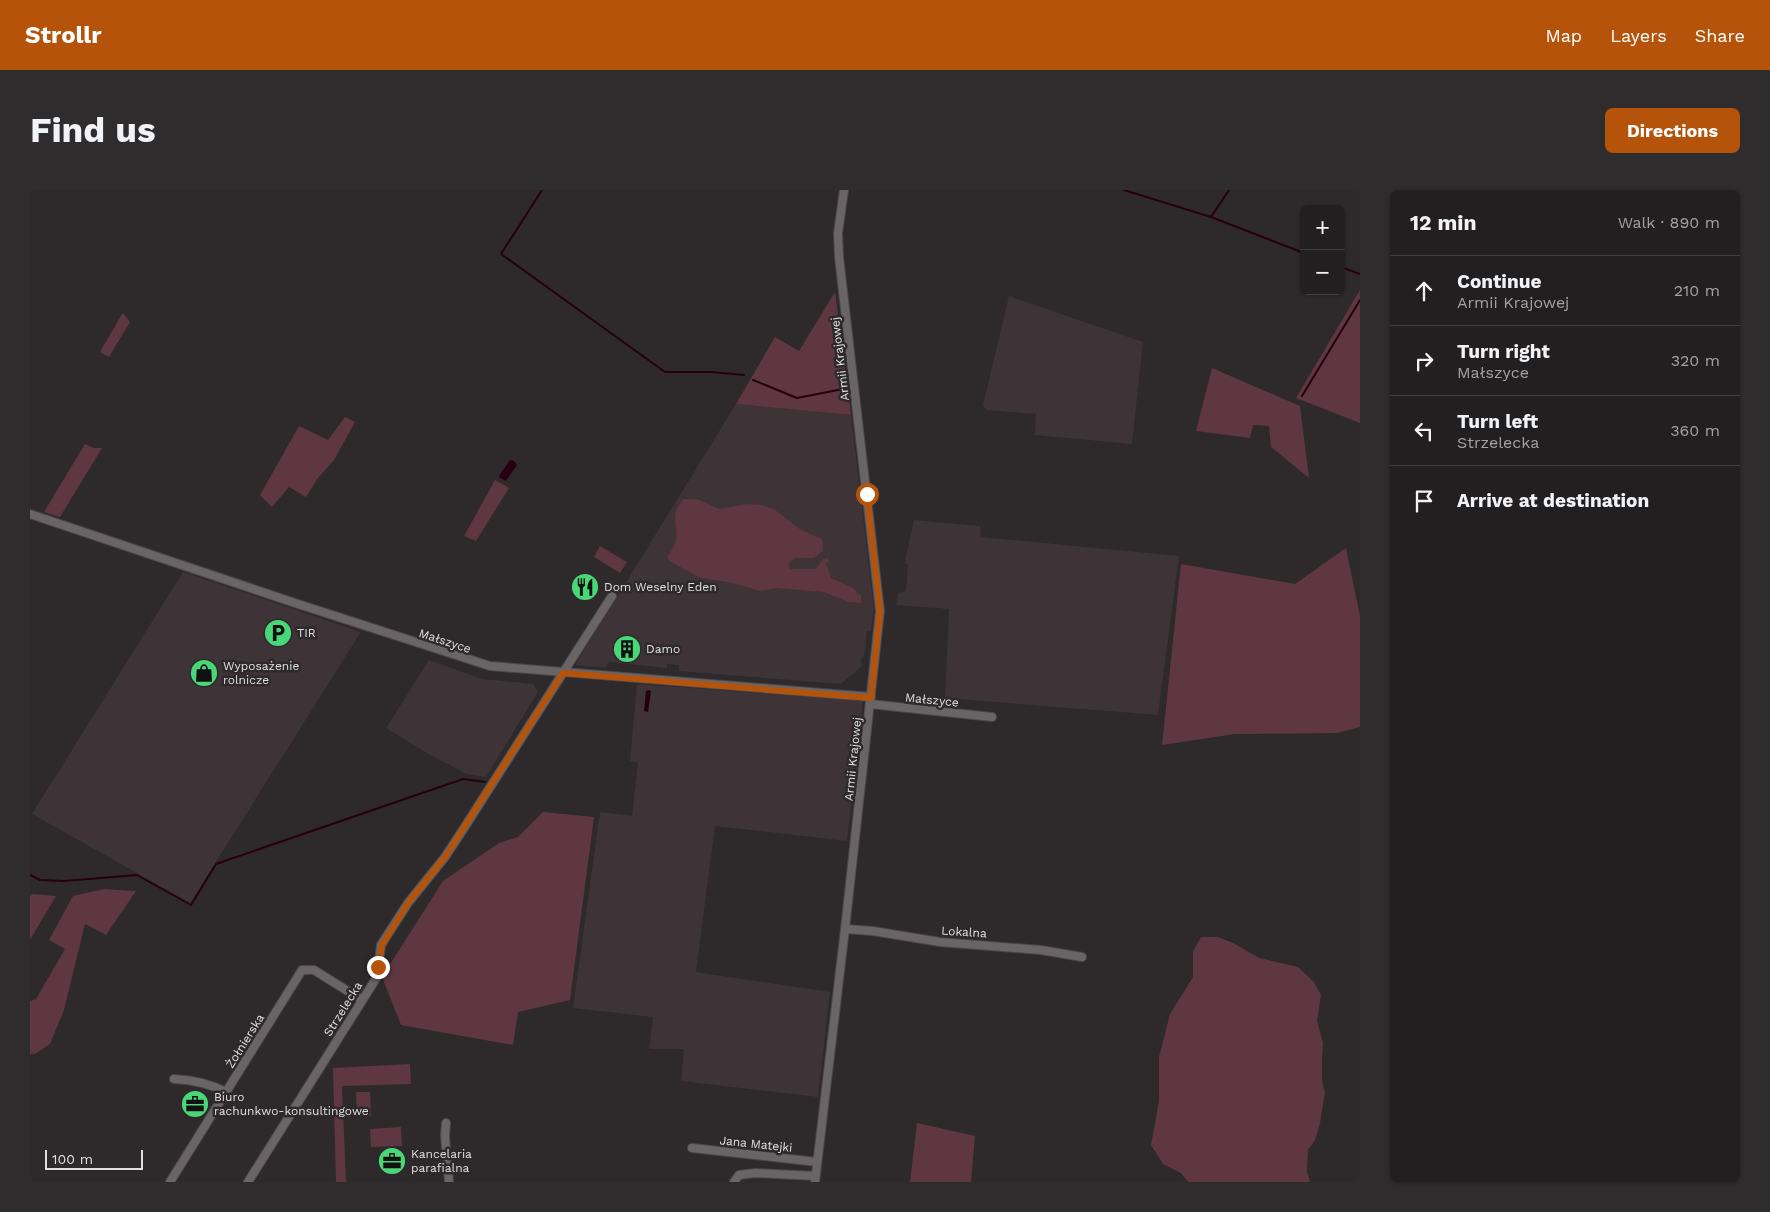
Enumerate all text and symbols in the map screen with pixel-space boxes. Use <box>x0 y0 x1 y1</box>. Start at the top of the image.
text: Strollr <box>25 21 102 49</box>
text: Map <box>1545 25 1582 46</box>
text: Layers <box>1610 25 1667 46</box>
text: Share <box>1695 25 1745 46</box>
button: Directions <box>1605 108 1740 153</box>
text: Find us <box>30 109 156 151</box>
map controls <box>1300 205 1345 295</box>
button: + <box>1300 205 1345 250</box>
text: 12 min <box>1410 210 1476 235</box>
text: Walk · 890 m <box>1618 213 1720 232</box>
button: − <box>1300 250 1345 295</box>
text: Continue <box>1457 270 1541 293</box>
icon: ahead <box>1410 277 1438 305</box>
text: 210 m <box>1674 281 1720 300</box>
text: Armii Krajowej <box>1457 293 1569 312</box>
street label: Armii Krajowej <box>828 316 852 402</box>
text: Turn right <box>1457 340 1550 363</box>
icon: right <box>1410 347 1438 375</box>
text: 320 m <box>1671 351 1720 370</box>
text: Małszyce <box>1457 363 1529 382</box>
text: Turn left <box>1457 410 1538 433</box>
icon: left <box>1410 417 1438 445</box>
text: 360 m <box>1670 421 1720 440</box>
text: Strzelecka <box>1457 433 1539 452</box>
route start <box>856 483 879 506</box>
icon: arrive <box>1410 487 1438 515</box>
text: Arrive at destination <box>1457 489 1649 512</box>
restaurant icon: Dom Weselny Eden <box>570 572 600 602</box>
place label: Dom Weselny Eden <box>604 580 717 594</box>
parking icon: TIR <box>263 618 293 648</box>
place label: TIR <box>297 626 316 640</box>
street label: Małszyce <box>417 626 473 656</box>
building icon: Damo <box>612 634 642 664</box>
place label: Damo <box>646 642 680 656</box>
shop icon: Wyposażenie rolnicze <box>189 658 219 688</box>
place label: Wyposażenie rolnicze <box>223 659 299 687</box>
street label: Małszyce <box>904 690 960 710</box>
street label: Armii Krajowej <box>842 716 864 802</box>
street label: Lokalna <box>941 923 987 941</box>
route end <box>367 956 390 979</box>
street label: Strzelecka <box>321 979 365 1039</box>
street label: Żołnierska <box>223 1011 267 1071</box>
office icon: Biuro rachunkwo-konsultingowe <box>180 1089 210 1119</box>
place label: Biuro rachunkwo-konsultingowe <box>214 1090 369 1118</box>
street label: Jana Matejki <box>719 1133 793 1155</box>
office icon: Kancelaria parafialna <box>377 1146 407 1176</box>
scale bar <box>45 1147 142 1170</box>
place label: Kancelaria parafialna <box>411 1147 472 1175</box>
text: 100 m <box>52 1151 93 1167</box>

